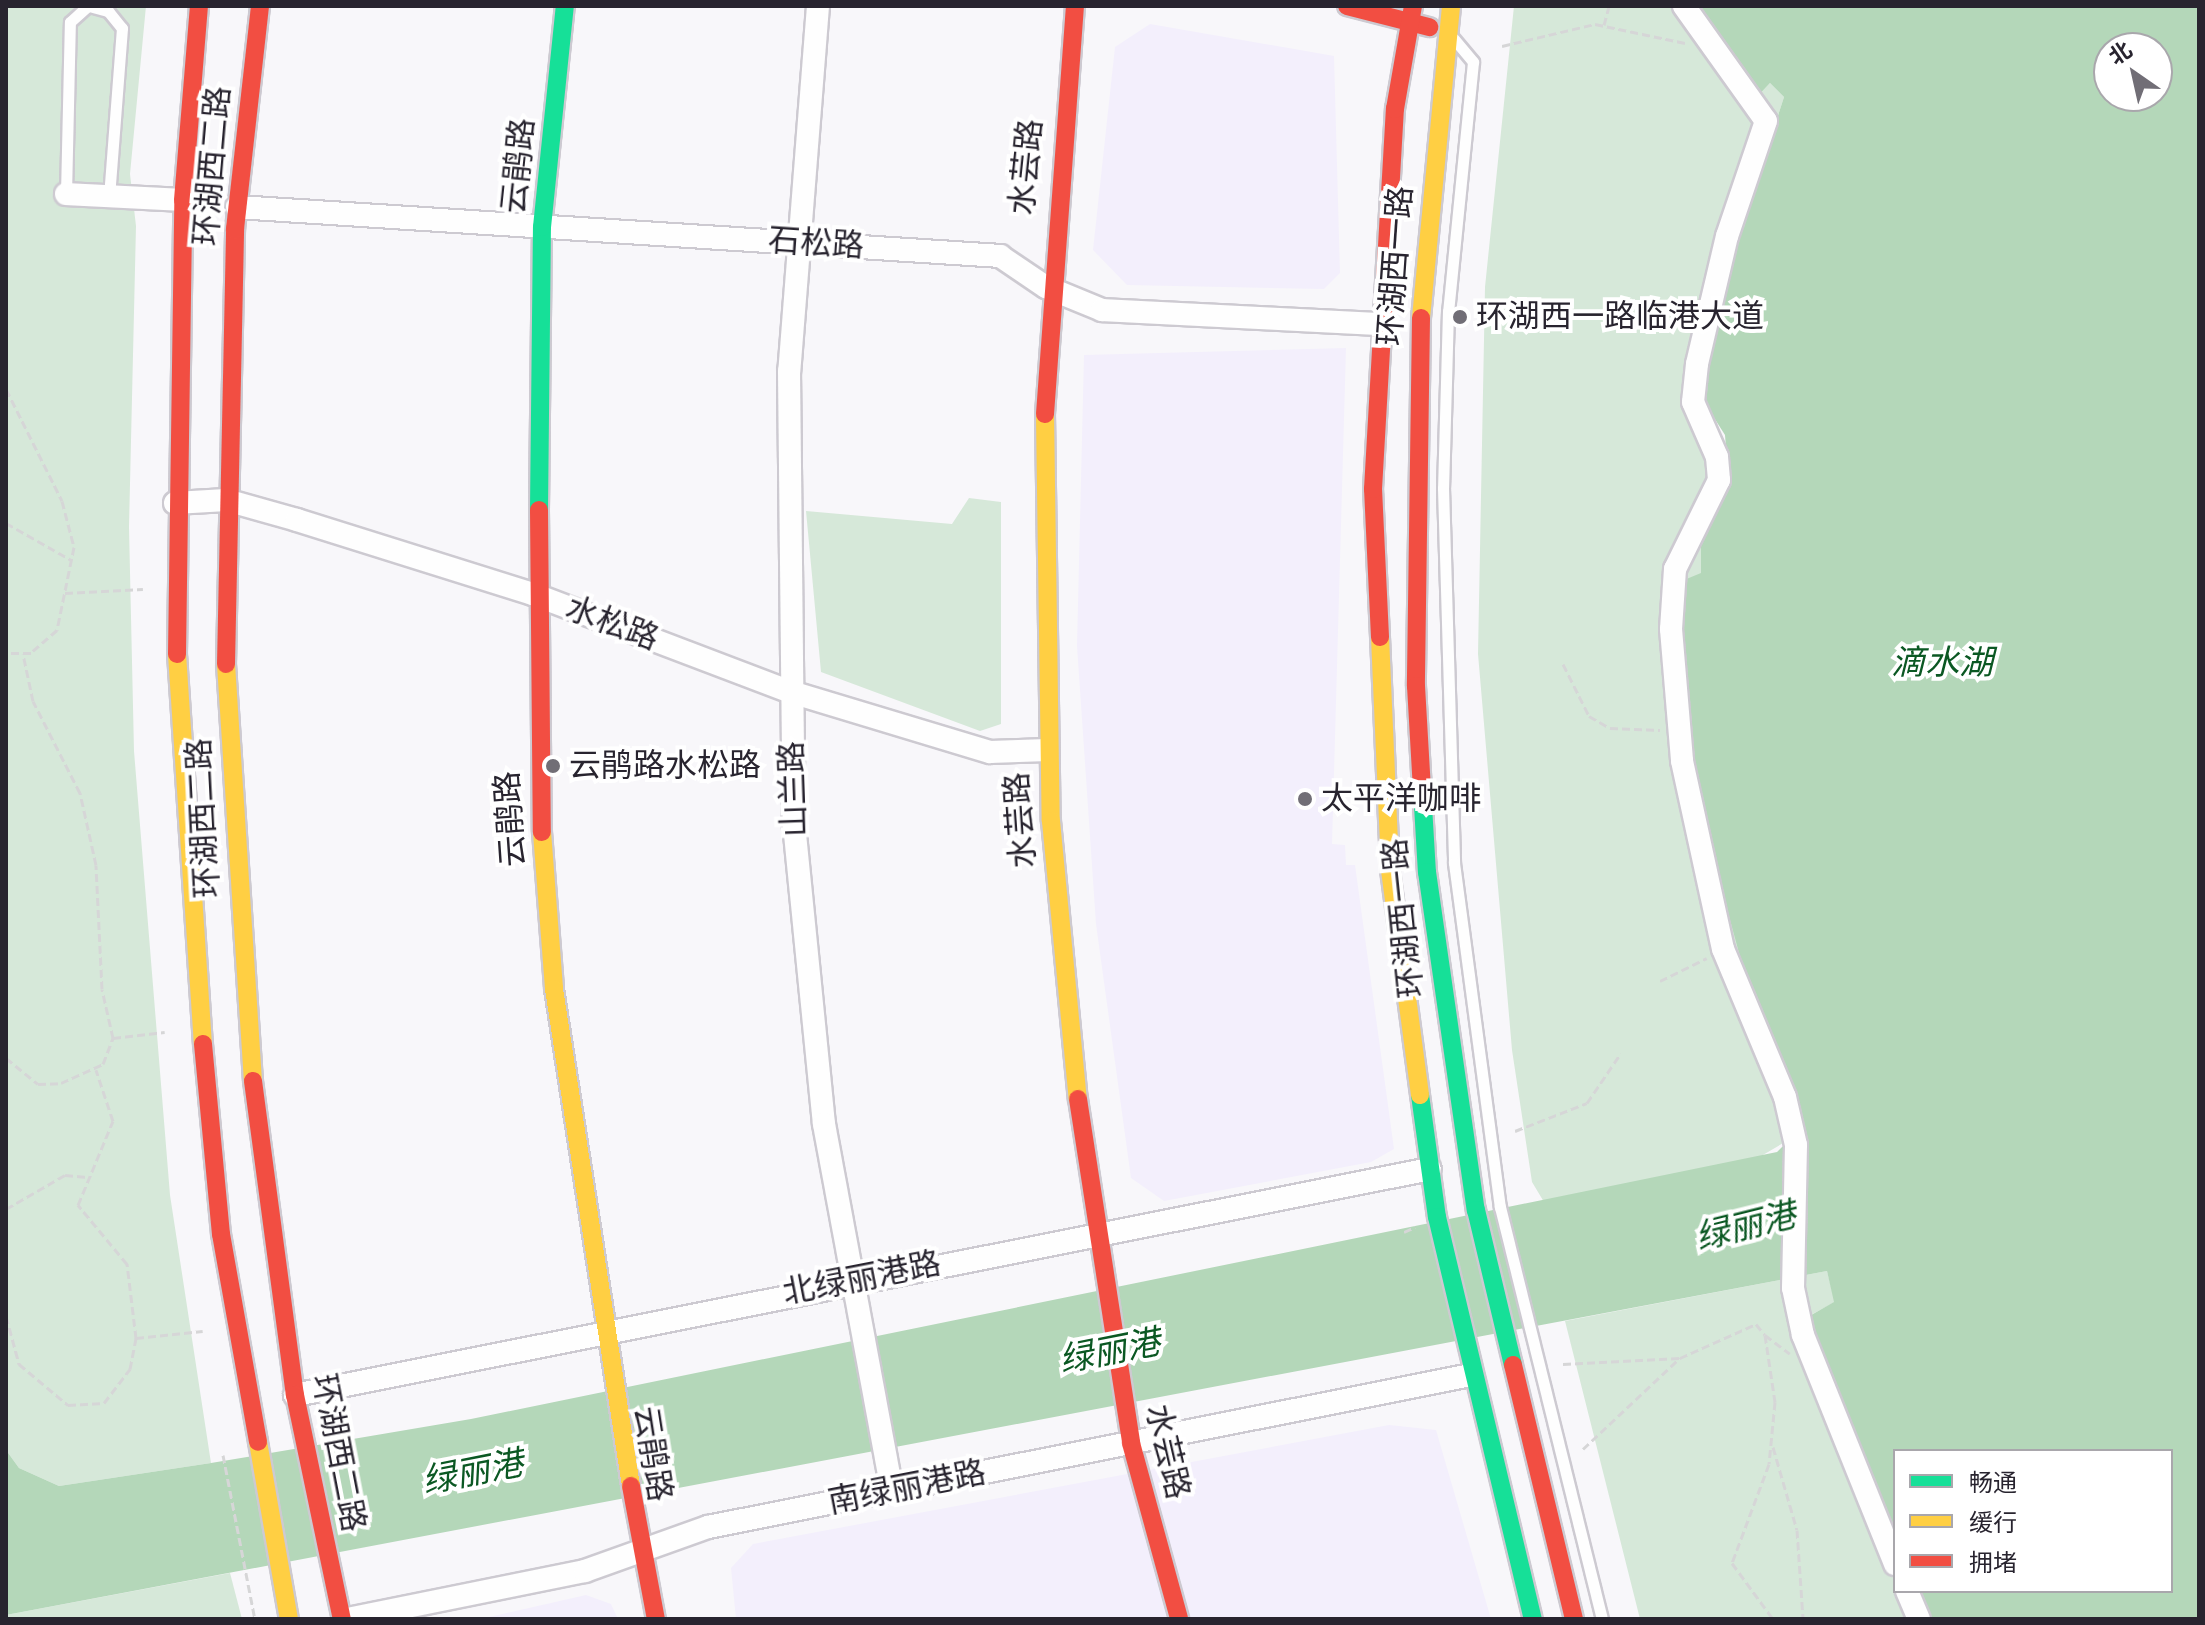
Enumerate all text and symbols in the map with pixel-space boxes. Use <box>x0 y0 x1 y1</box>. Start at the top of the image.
north arrow <box>2093 32 2173 112</box>
text: 北 <box>2105 38 2136 69</box>
street label: 环湖西二路 <box>187 85 239 247</box>
street label: 云鹃路 <box>495 116 543 216</box>
street label: 水芸路 <box>1003 117 1051 217</box>
street label: 环湖西一路 <box>1371 185 1421 347</box>
street label: 石松路 <box>767 221 865 267</box>
place label: 环湖西一路临港大道 <box>1476 298 1764 336</box>
marker: 环湖西一路临港大道 <box>1451 308 1469 326</box>
street label: 水松路 <box>560 589 664 659</box>
water label: 滴水湖 <box>1891 645 1993 685</box>
street label: 环湖西二路 <box>181 737 227 899</box>
street label: 山兰路 <box>773 740 815 838</box>
place label: 云鹃路水松路 <box>569 747 761 785</box>
marker: 云鹃路水松路 <box>544 757 562 775</box>
street label: 云鹃路 <box>488 770 534 868</box>
street label: 水芸路 <box>998 771 1044 869</box>
place label: 太平洋咖啡 <box>1321 780 1481 818</box>
marker: 太平洋咖啡 <box>1296 790 1314 808</box>
street label: 环湖西一路 <box>1377 836 1431 1000</box>
water label: 绿丽港 <box>1692 1196 1800 1260</box>
street label: 北绿丽港路 <box>780 1245 944 1313</box>
water label: 绿丽港 <box>1056 1323 1164 1383</box>
street label: 环湖西二路 <box>304 1371 372 1535</box>
street label: 水芸路 <box>1137 1401 1197 1503</box>
street label: 云鹃路 <box>626 1404 678 1504</box>
water label: 绿丽港 <box>419 1444 527 1504</box>
legend <box>1893 1449 2173 1593</box>
street label: 南绿丽港路 <box>825 1454 989 1522</box>
text: 畅通 <box>1969 1472 2017 1496</box>
text: 缓行 <box>1969 1512 2017 1536</box>
text: 拥堵 <box>1969 1552 2017 1576</box>

